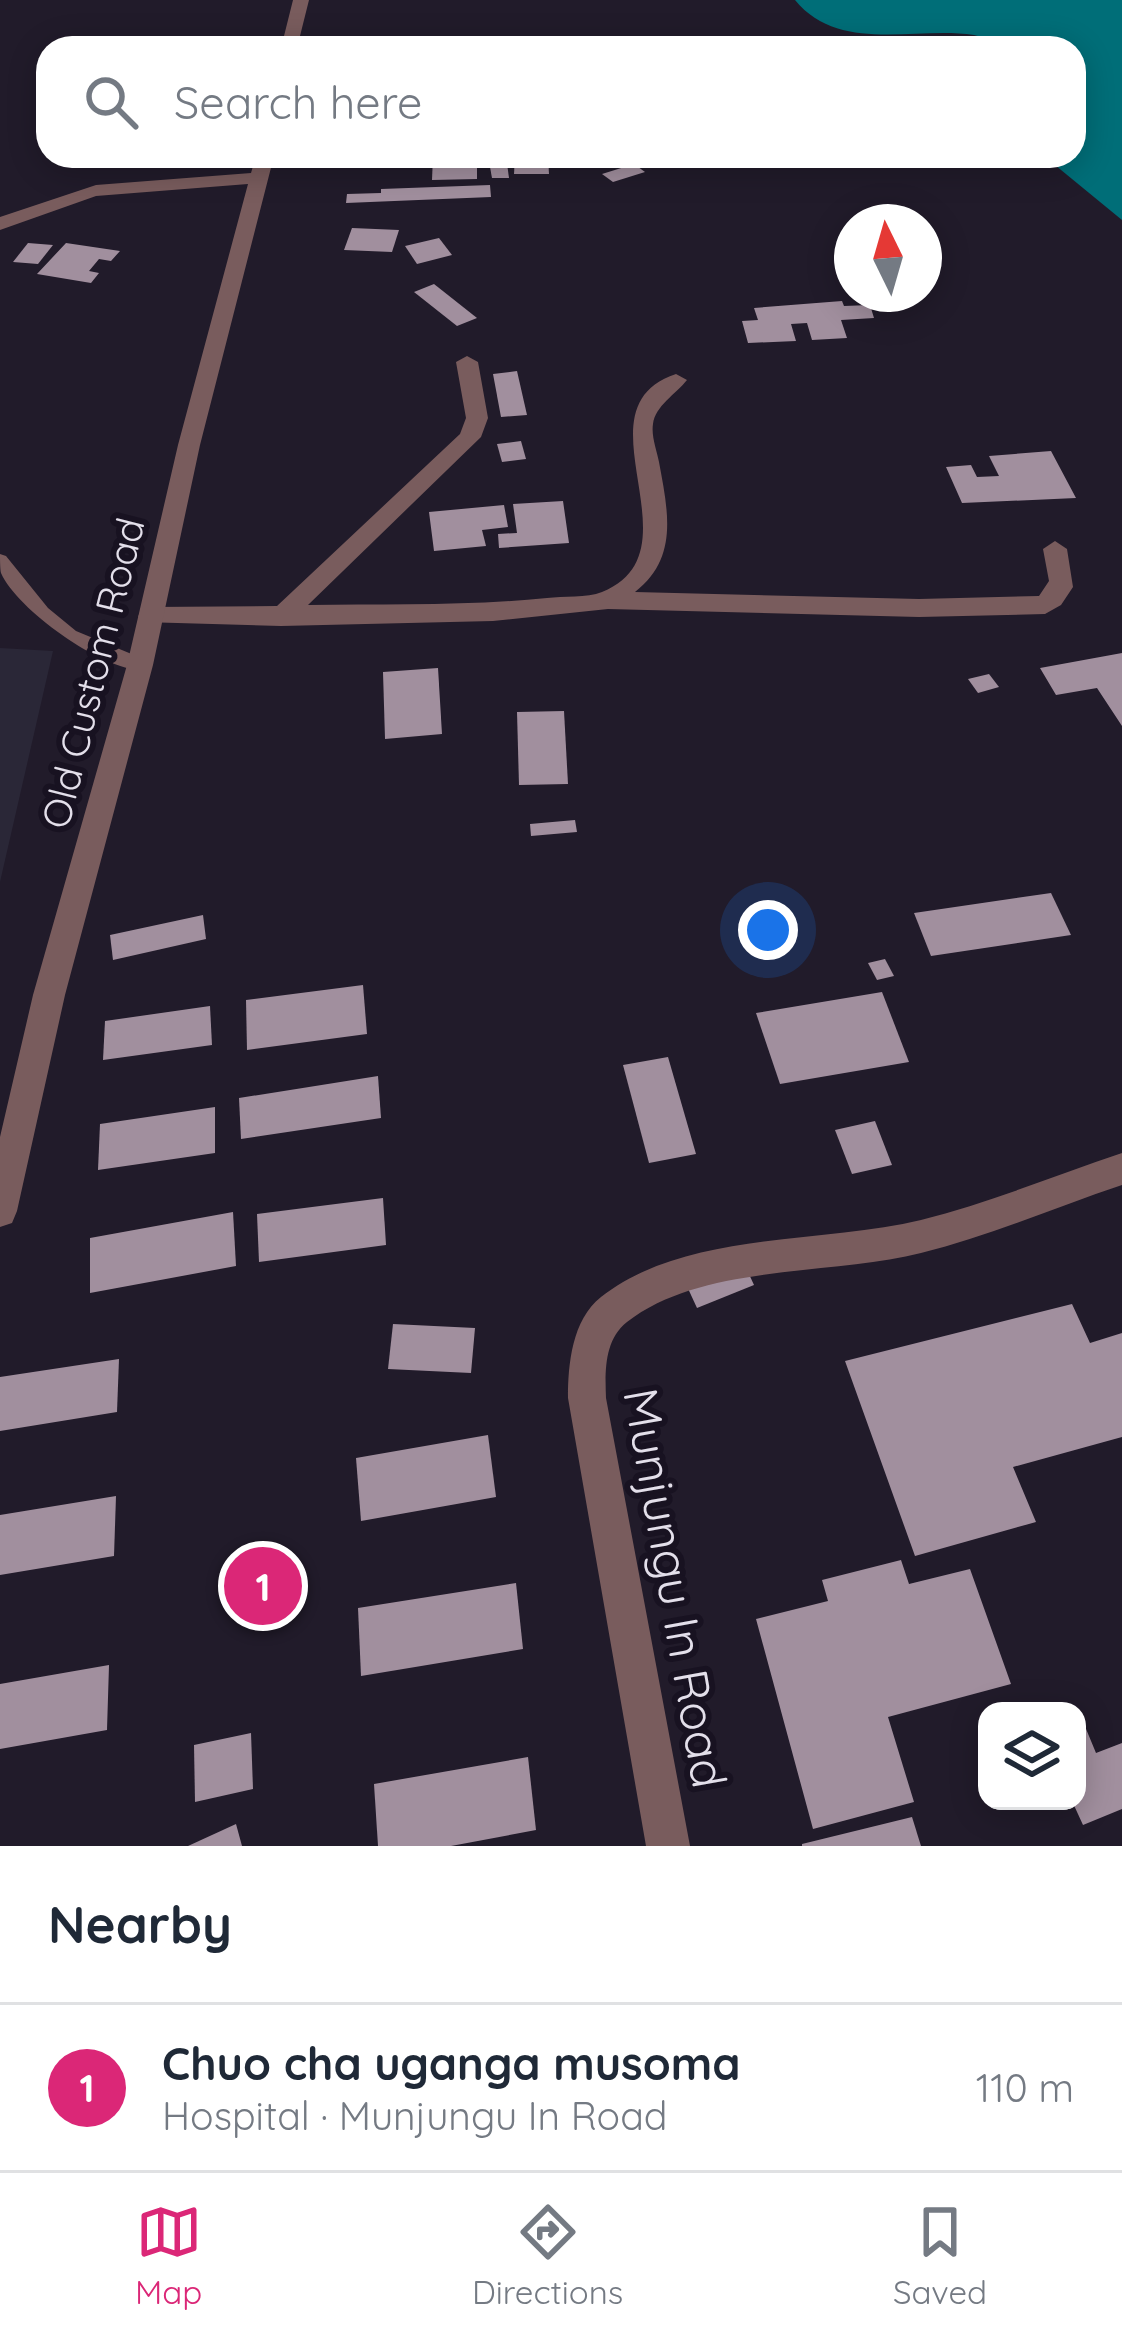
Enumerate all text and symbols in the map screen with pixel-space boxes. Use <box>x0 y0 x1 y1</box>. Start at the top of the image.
search box <box>36 36 1086 168</box>
icon: search <box>78 69 144 135</box>
text: Search here <box>174 74 422 130</box>
north arrow <box>834 204 942 312</box>
street label: Old Custom Road <box>30 513 155 833</box>
your location <box>738 900 798 960</box>
street label: Munjungu In Road <box>611 1383 741 1792</box>
pin: 1 <box>224 1541 302 1631</box>
map controls <box>978 1702 1086 1810</box>
button: layers <box>978 1702 1086 1810</box>
text: Nearby <box>48 1892 232 1956</box>
text: Chuo cha uganga musoma <box>162 2035 741 2091</box>
text: 1 <box>79 2063 95 2112</box>
text: 110 m <box>976 2063 1074 2112</box>
text: Hospital · Munjungu In Road <box>162 2091 667 2140</box>
tab: Map <box>135 2199 202 2312</box>
tab: Directions <box>472 2199 623 2312</box>
tab: Saved <box>893 2199 987 2312</box>

